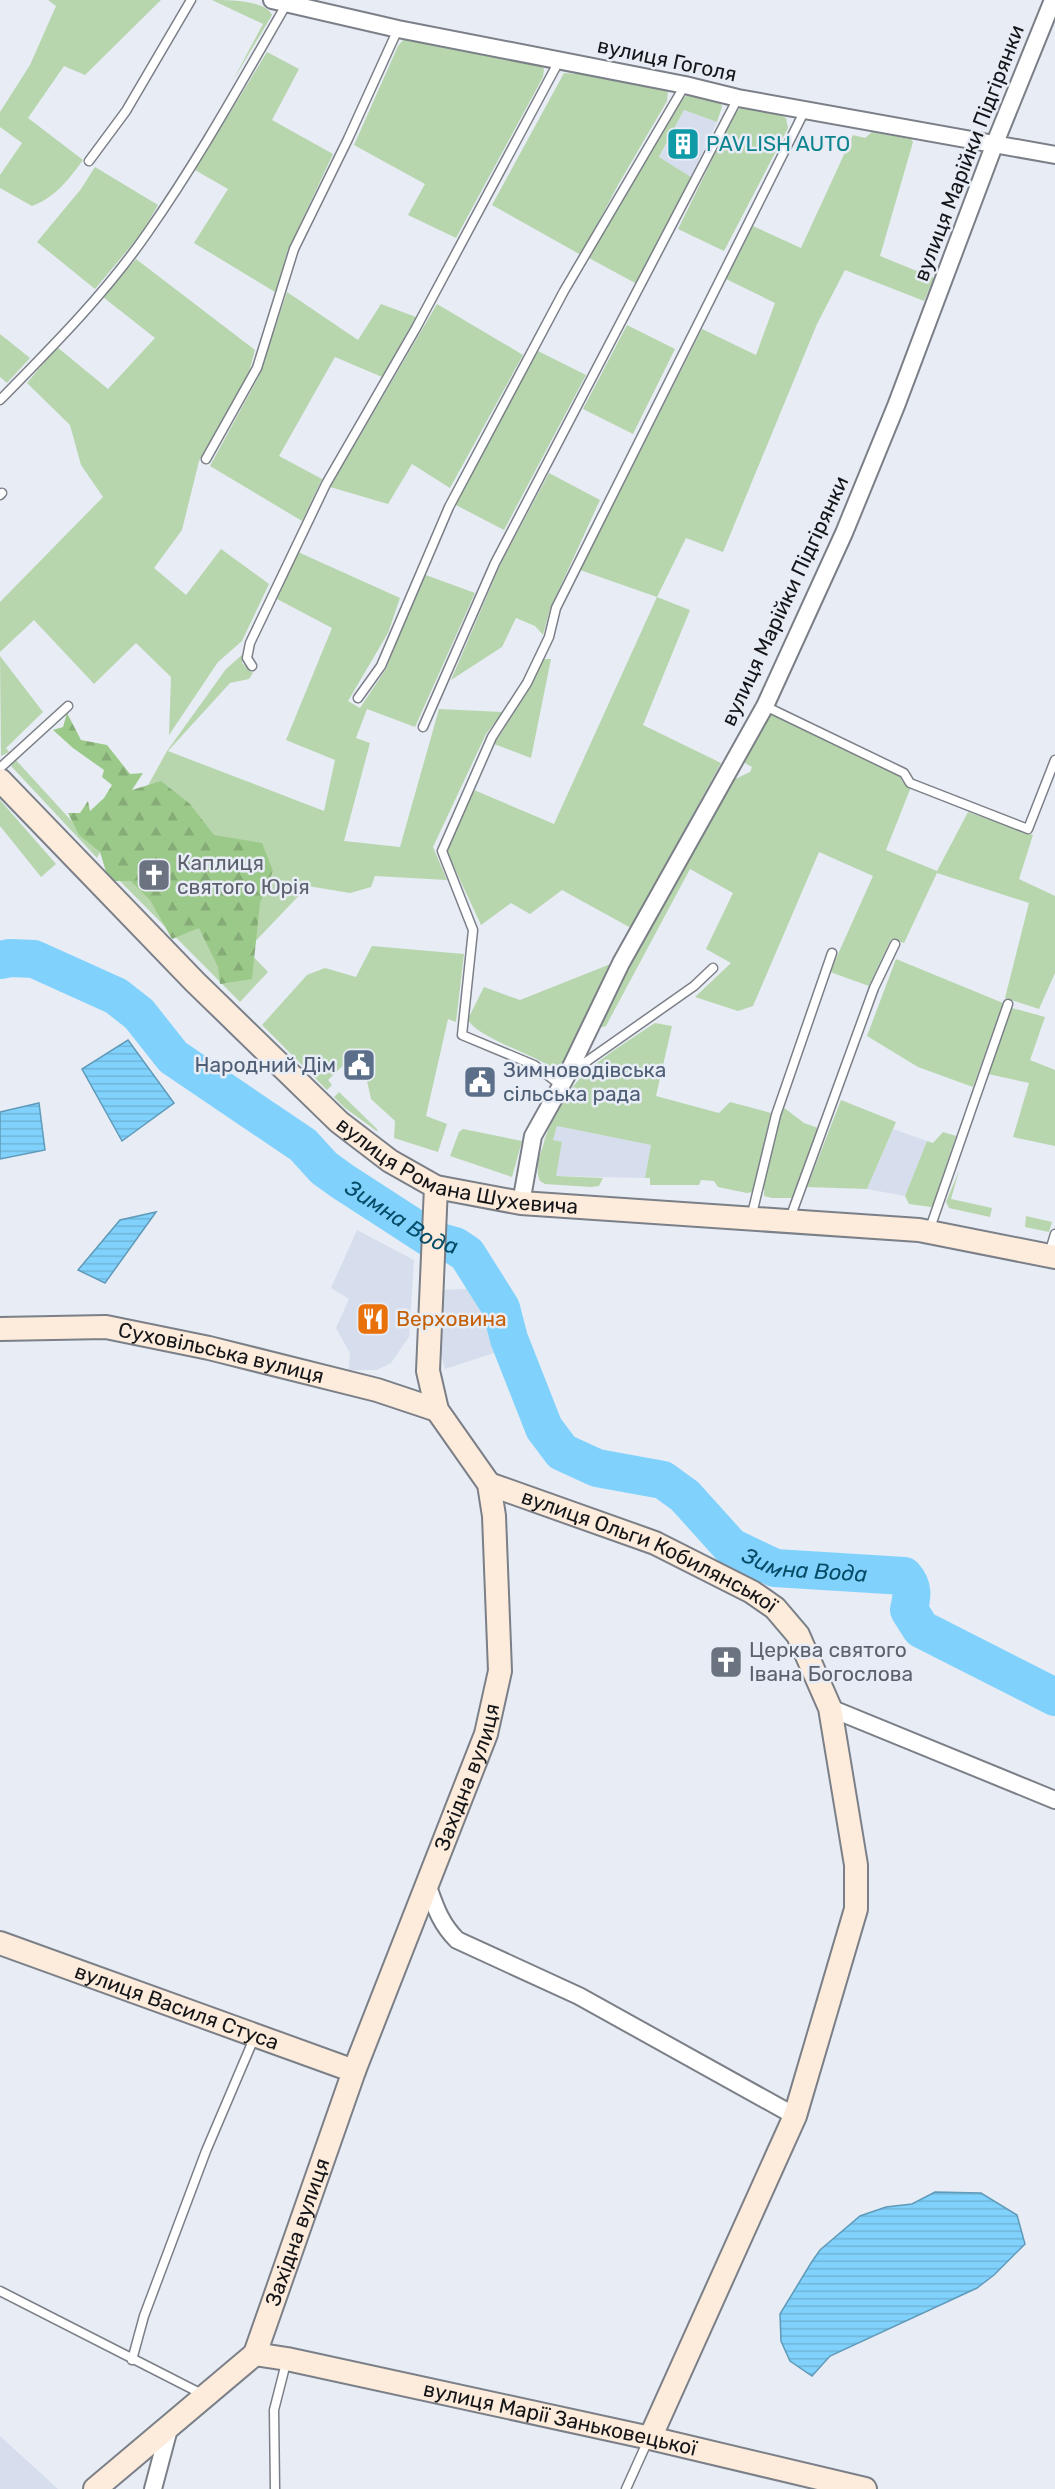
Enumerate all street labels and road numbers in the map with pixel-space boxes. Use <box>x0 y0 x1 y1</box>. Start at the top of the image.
street label: вулиця Марійки Підгірянки <box>908 21 1029 285</box>
street label: вулиця Гоголя <box>595 33 739 86</box>
street label: вулиця Марійки Підгірянки <box>716 472 853 730</box>
street label: вулиця Романа Шухевича <box>332 1112 579 1219</box>
street label: Суховільська вулиця <box>116 1317 327 1388</box>
street label: вулиця Ольги Кобилянської <box>518 1484 783 1618</box>
street label: Західна вулиця <box>429 1701 504 1854</box>
street label: вулиця Василя Стуса <box>72 1958 282 2055</box>
street label: Західна вулиця <box>260 2155 335 2309</box>
street label: вулиця Марії Заньковецької <box>421 2376 700 2461</box>

